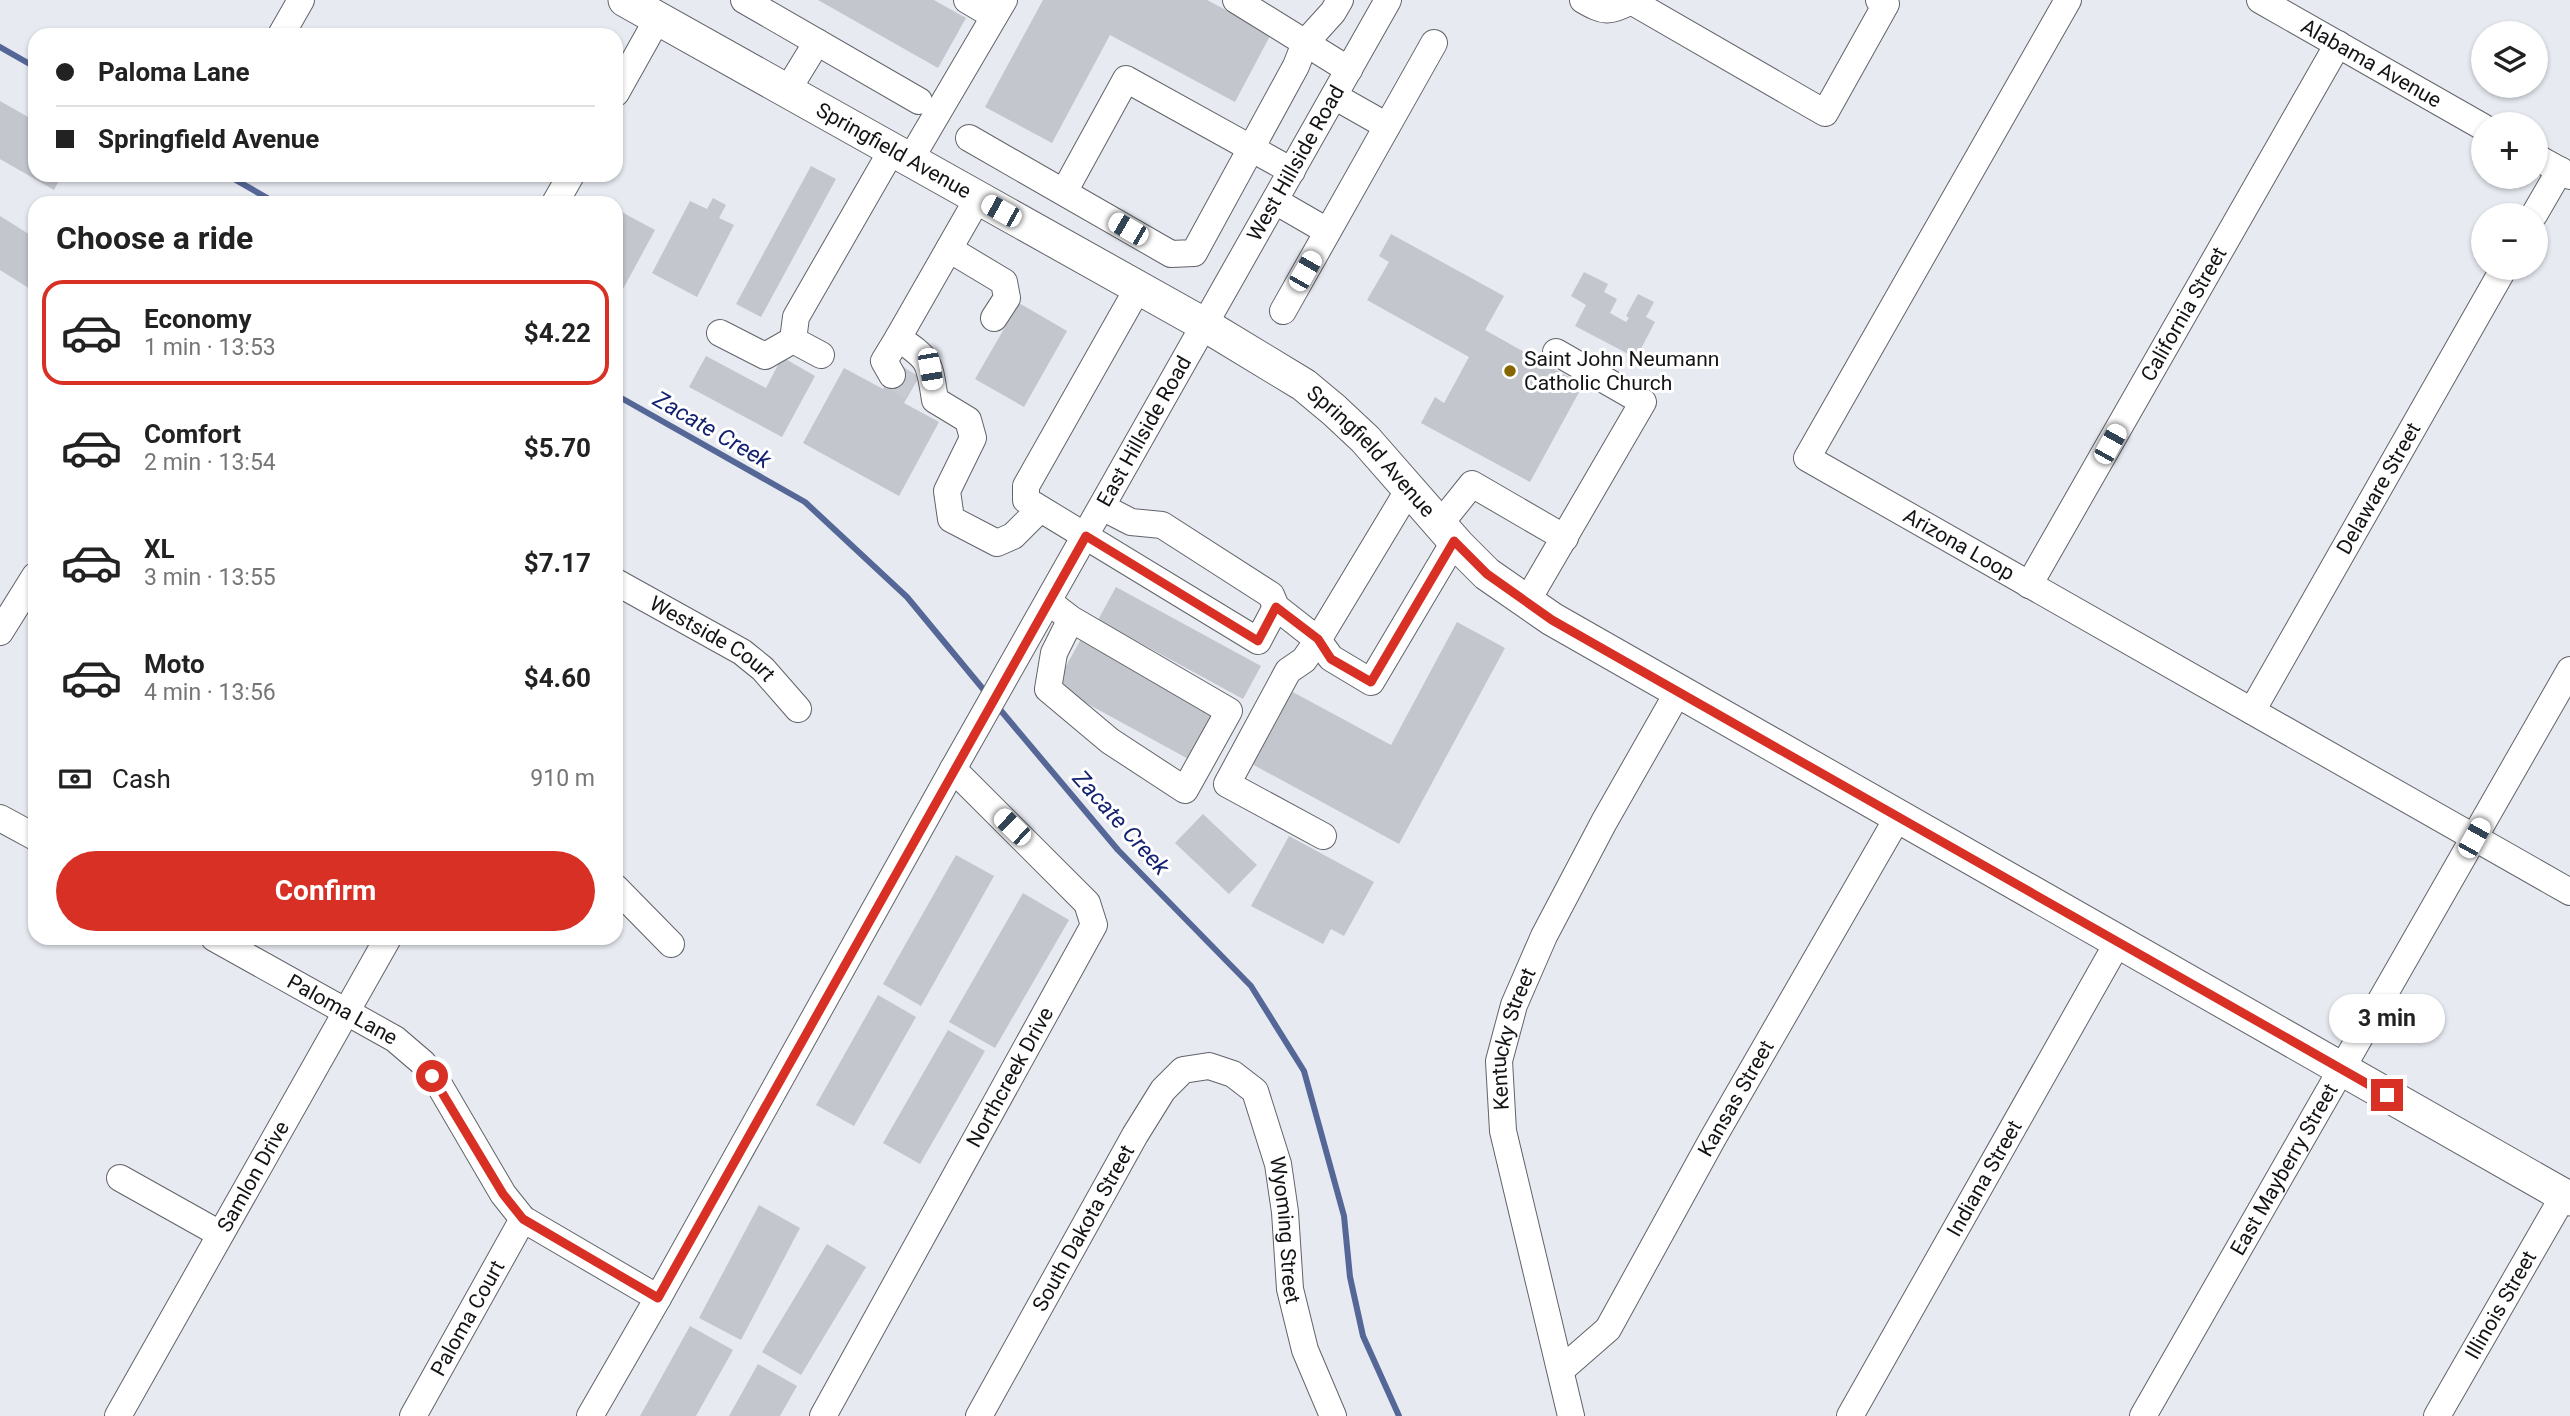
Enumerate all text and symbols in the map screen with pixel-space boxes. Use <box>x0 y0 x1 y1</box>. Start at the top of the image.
street label: Alabama Avenue <box>2297 14 2445 113</box>
map controls <box>2471 21 2548 280</box>
button: layers <box>2471 21 2548 98</box>
text: Paloma Lane <box>98 57 250 87</box>
street label: West Hillside Road <box>1242 81 1349 245</box>
street label: Springfield Avenue <box>812 98 975 203</box>
button: + <box>2471 112 2548 189</box>
text: Springfield Avenue <box>98 124 319 154</box>
car <box>978 192 1025 230</box>
button: − <box>2471 203 2548 280</box>
car <box>1105 209 1152 249</box>
text: Choose a ride <box>56 219 253 257</box>
street label: California Street <box>2136 243 2232 385</box>
car <box>1286 248 1325 294</box>
icon: car <box>60 301 123 364</box>
text: Economy <box>144 304 251 334</box>
text: $4.22 <box>524 318 591 348</box>
text: 1 min · 13:53 <box>144 334 276 361</box>
car <box>917 346 944 392</box>
place label: Saint John Neumann Catholic Church <box>1524 347 1719 395</box>
street label: East Hillside Road <box>1092 352 1196 511</box>
marker: Saint John Neumann Catholic Church <box>1502 363 1518 379</box>
street label: Springfield Avenue <box>1302 381 1440 522</box>
water label: Zacate Creek <box>648 385 776 475</box>
icon: car <box>60 416 123 479</box>
street label: Delaware Street <box>2332 418 2426 558</box>
text: Comfort <box>144 419 241 449</box>
car <box>2091 421 2130 467</box>
text: $5.70 <box>524 433 591 463</box>
text: 2 min · 13:54 <box>144 449 276 476</box>
street label: Arizona Loop <box>1899 503 2019 585</box>
icon: car <box>60 531 123 594</box>
text: XL <box>144 534 175 564</box>
text: $7.17 <box>524 548 591 578</box>
text: 3 min · 13:55 <box>144 564 276 591</box>
street label: Westside Court <box>646 591 780 686</box>
icon: car <box>60 646 123 709</box>
text: Moto <box>144 649 205 679</box>
text: $4.60 <box>524 663 591 693</box>
text: 4 min · 13:56 <box>144 679 276 706</box>
icon: cash <box>56 760 94 798</box>
text: Cash <box>112 764 171 794</box>
text: 910 m <box>530 765 595 792</box>
water label: Zacate Creek <box>1066 765 1175 881</box>
car <box>990 805 1035 849</box>
car <box>2455 815 2494 861</box>
button: Confirm <box>56 851 595 931</box>
street label: Kentucky Street <box>1487 964 1541 1111</box>
street label: Paloma Lane <box>283 969 402 1050</box>
callout: 3 min <box>2329 993 2445 1042</box>
street label: Northcreek Drive <box>962 1003 1058 1151</box>
text: 3 min <box>2358 1005 2416 1032</box>
street label: Kansas Street <box>1693 1036 1779 1161</box>
route start <box>416 1060 448 1092</box>
street label: East Mayberry Street <box>2226 1079 2343 1260</box>
route end <box>2371 1079 2403 1111</box>
street label: Indiana Street <box>1942 1116 2027 1241</box>
street label: Samlon Drive <box>212 1117 294 1236</box>
street label: South Dakota Street <box>1028 1141 1139 1315</box>
street label: Wyoming Street <box>1265 1155 1305 1306</box>
street label: Illinois Street <box>2460 1246 2541 1364</box>
street label: Paloma Court <box>426 1256 509 1380</box>

